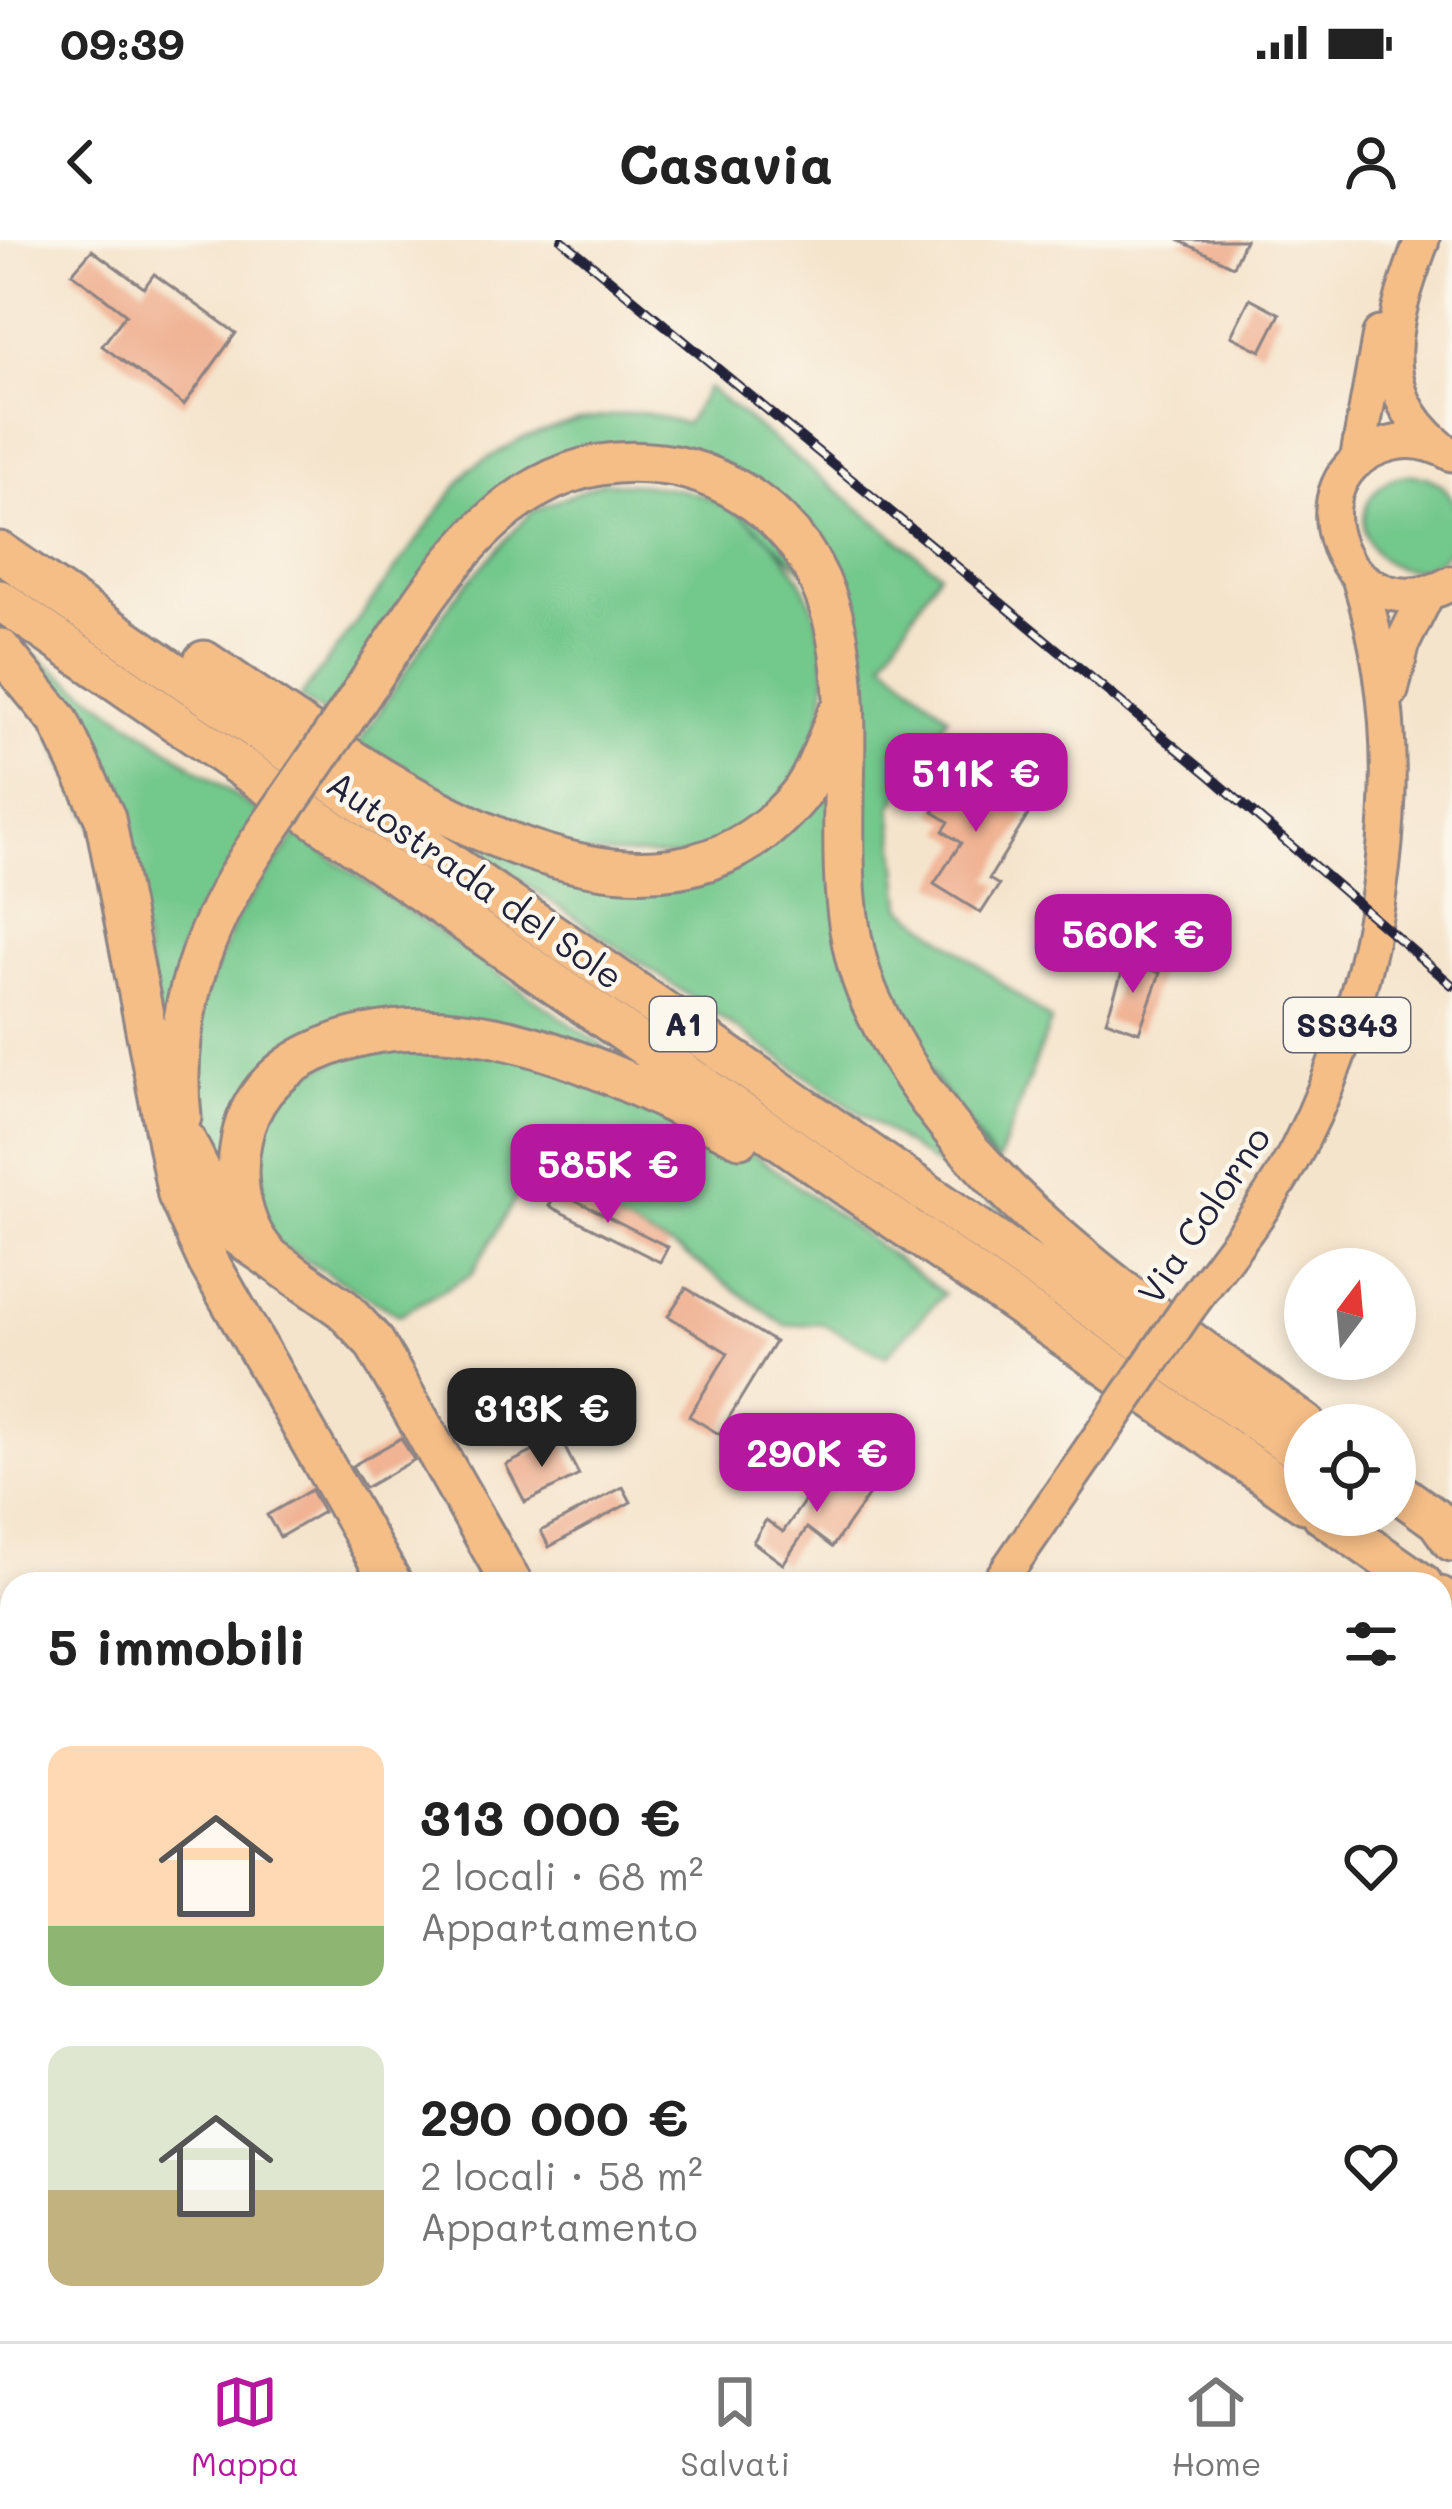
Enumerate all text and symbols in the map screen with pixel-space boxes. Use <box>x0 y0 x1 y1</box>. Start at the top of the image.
text: 09:39 <box>60 13 184 71</box>
text: Casavia <box>619 127 833 198</box>
icon: back <box>48 129 114 195</box>
icon: person <box>1338 129 1404 195</box>
pin: 511K € <box>878 733 1074 835</box>
text: 511K € <box>912 746 1040 797</box>
street label: Autostrada del Sole <box>319 759 633 999</box>
pin: 560K € <box>1035 894 1231 996</box>
text: 560K € <box>1062 907 1204 958</box>
road number: A1 <box>650 997 716 1051</box>
road number: SS343 <box>1284 998 1410 1052</box>
street label: Via Colorno <box>1126 1116 1280 1312</box>
pin: 585K € <box>510 1124 706 1226</box>
text: 585K € <box>537 1137 679 1188</box>
north arrow <box>1284 1248 1416 1380</box>
map controls <box>1284 1248 1416 1536</box>
pin: 313K € <box>444 1368 640 1470</box>
text: 313K € <box>474 1381 610 1432</box>
button: locate <box>1284 1404 1416 1536</box>
pin: 290K € <box>719 1413 915 1515</box>
text: 290K € <box>746 1426 888 1477</box>
text: 5 immobili <box>48 1611 306 1678</box>
icon: filters <box>1338 1611 1404 1677</box>
text: 313 000 € <box>420 1782 680 1849</box>
icon: home <box>144 1794 288 1938</box>
icon: heart <box>1338 1833 1404 1899</box>
text: 2 locali · 68 m² <box>420 1849 704 1900</box>
text: Appartamento <box>420 1900 698 1951</box>
text: 290 000 € <box>420 2082 688 2149</box>
icon: home <box>144 2094 288 2238</box>
icon: heart <box>1338 2133 1404 2199</box>
text: 2 locali · 58 m² <box>420 2149 703 2200</box>
text: Appartamento <box>420 2200 698 2251</box>
tab: Mappa <box>191 2369 299 2484</box>
tab: Salvati <box>680 2369 790 2484</box>
tab: Home <box>1172 2369 1261 2484</box>

